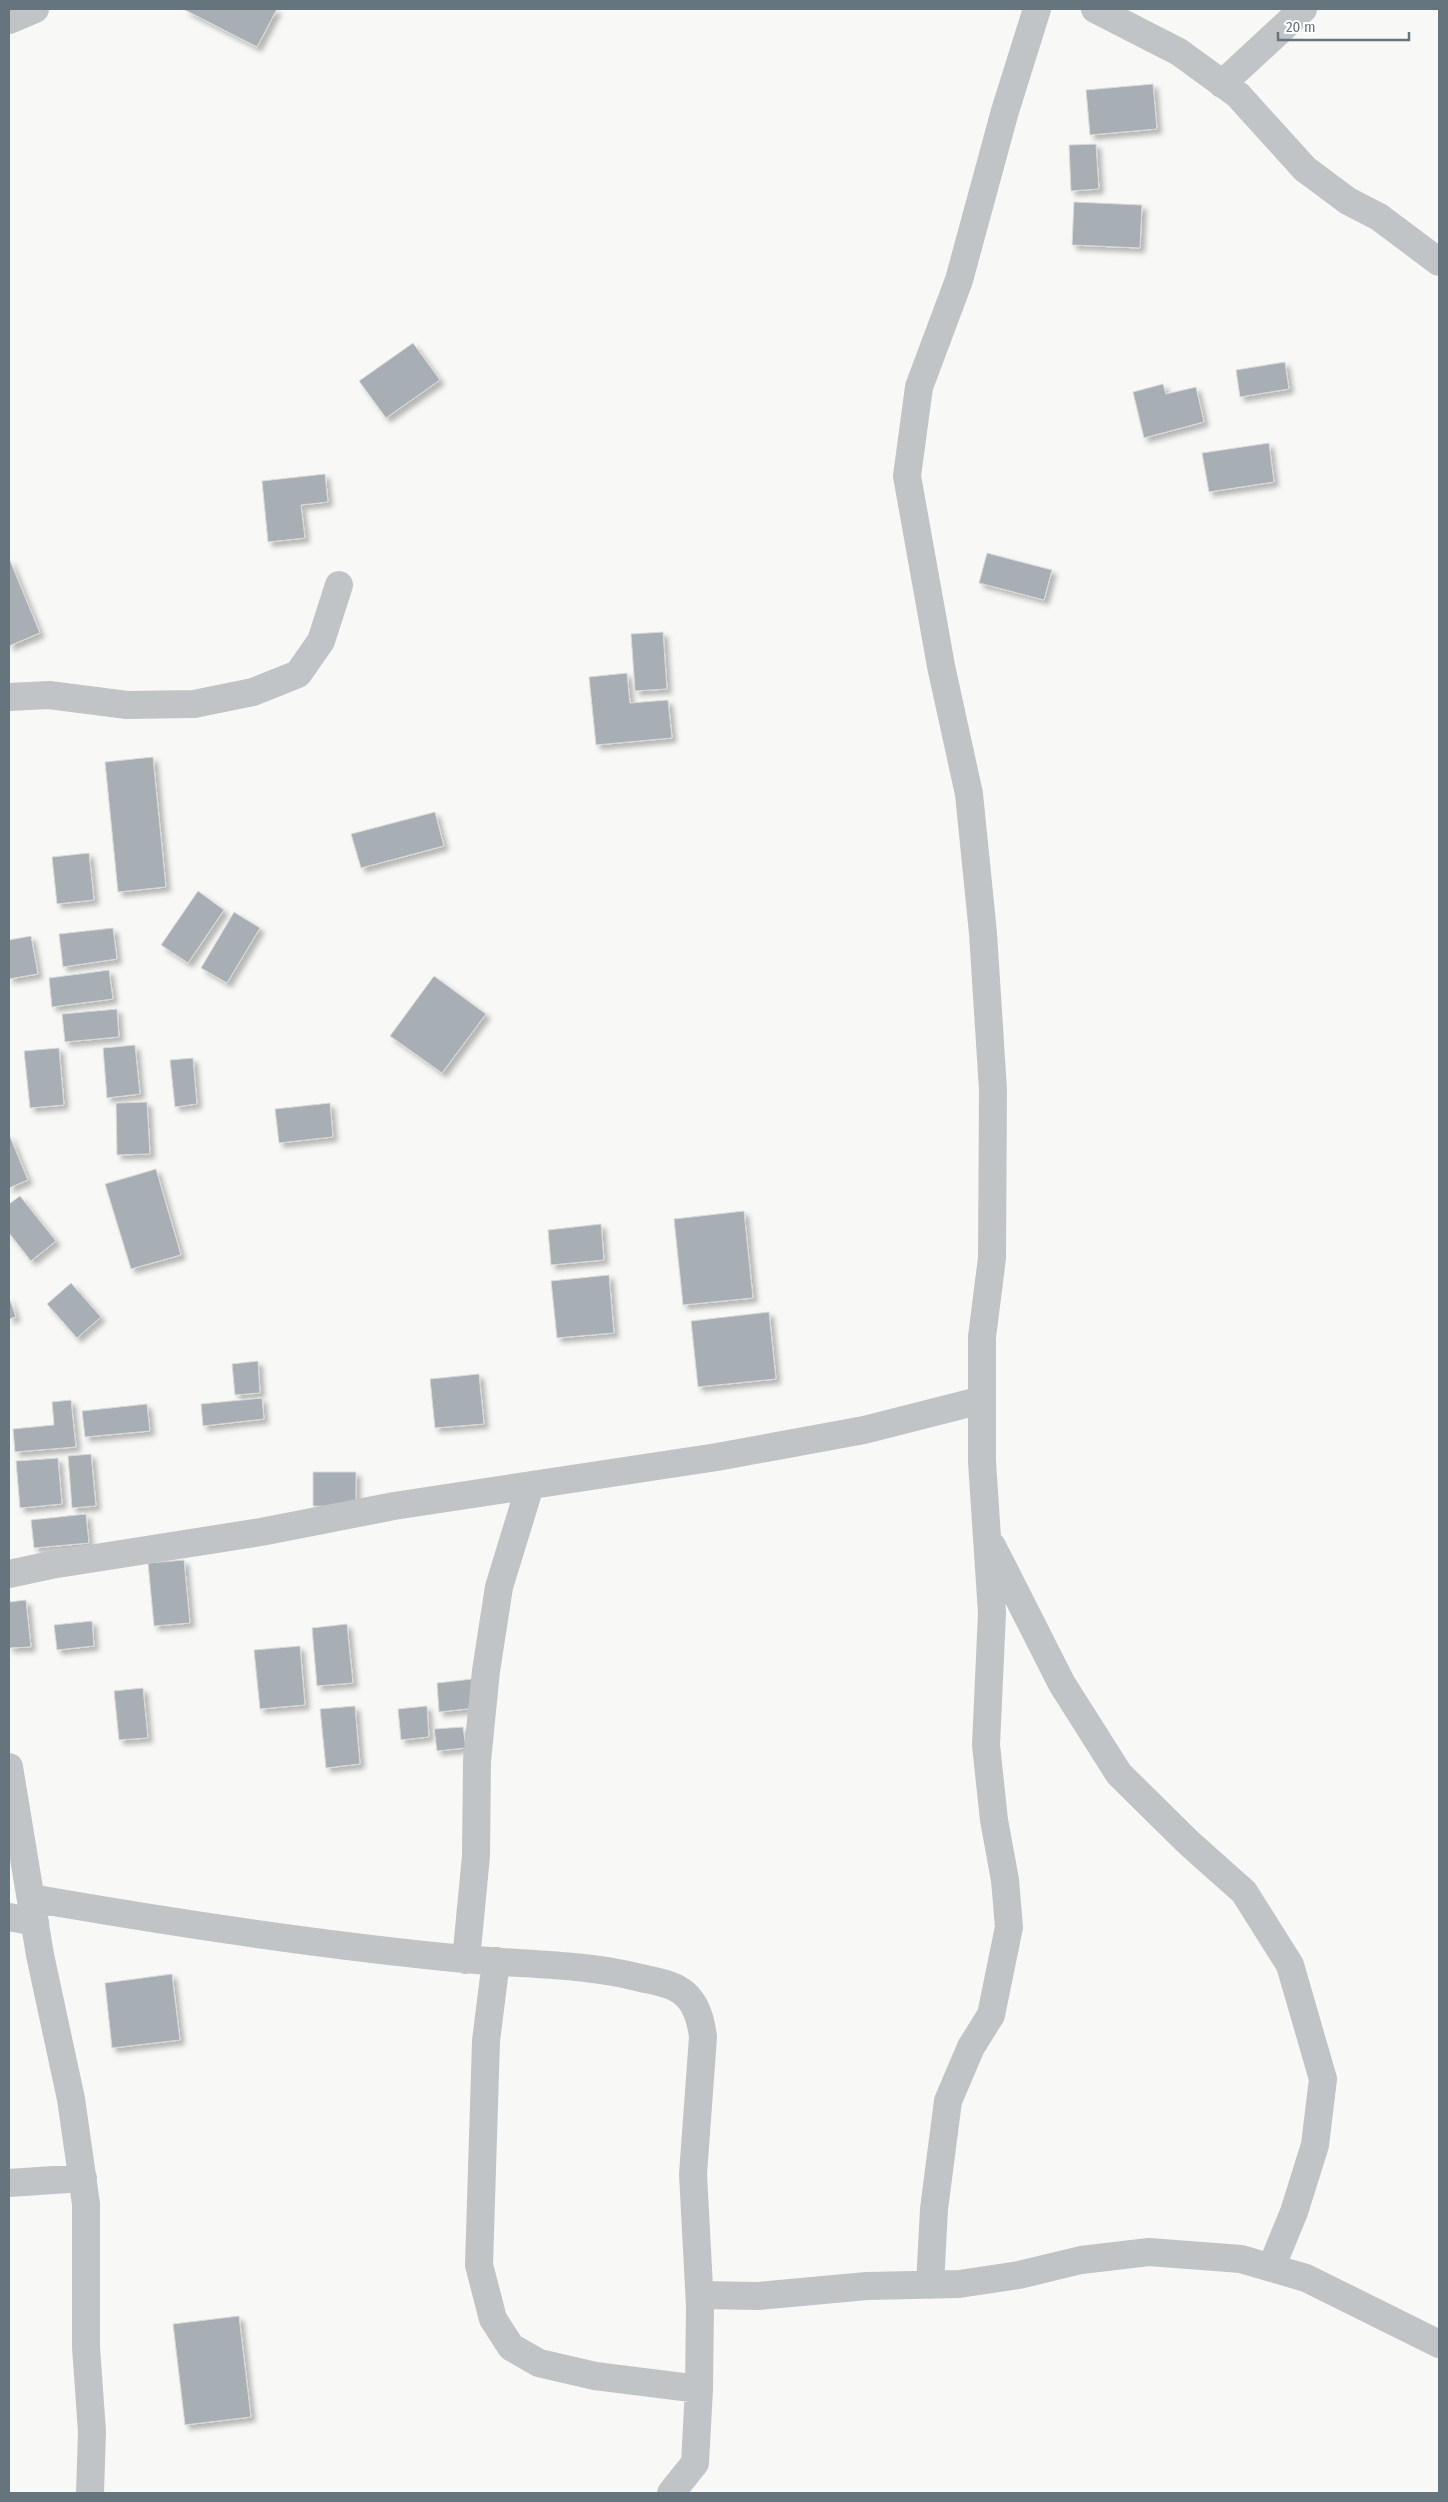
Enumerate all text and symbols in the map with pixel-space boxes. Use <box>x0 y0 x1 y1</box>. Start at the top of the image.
scale bar <box>1278 10 1409 42</box>
text: 20 m <box>1286 18 1316 36</box>

